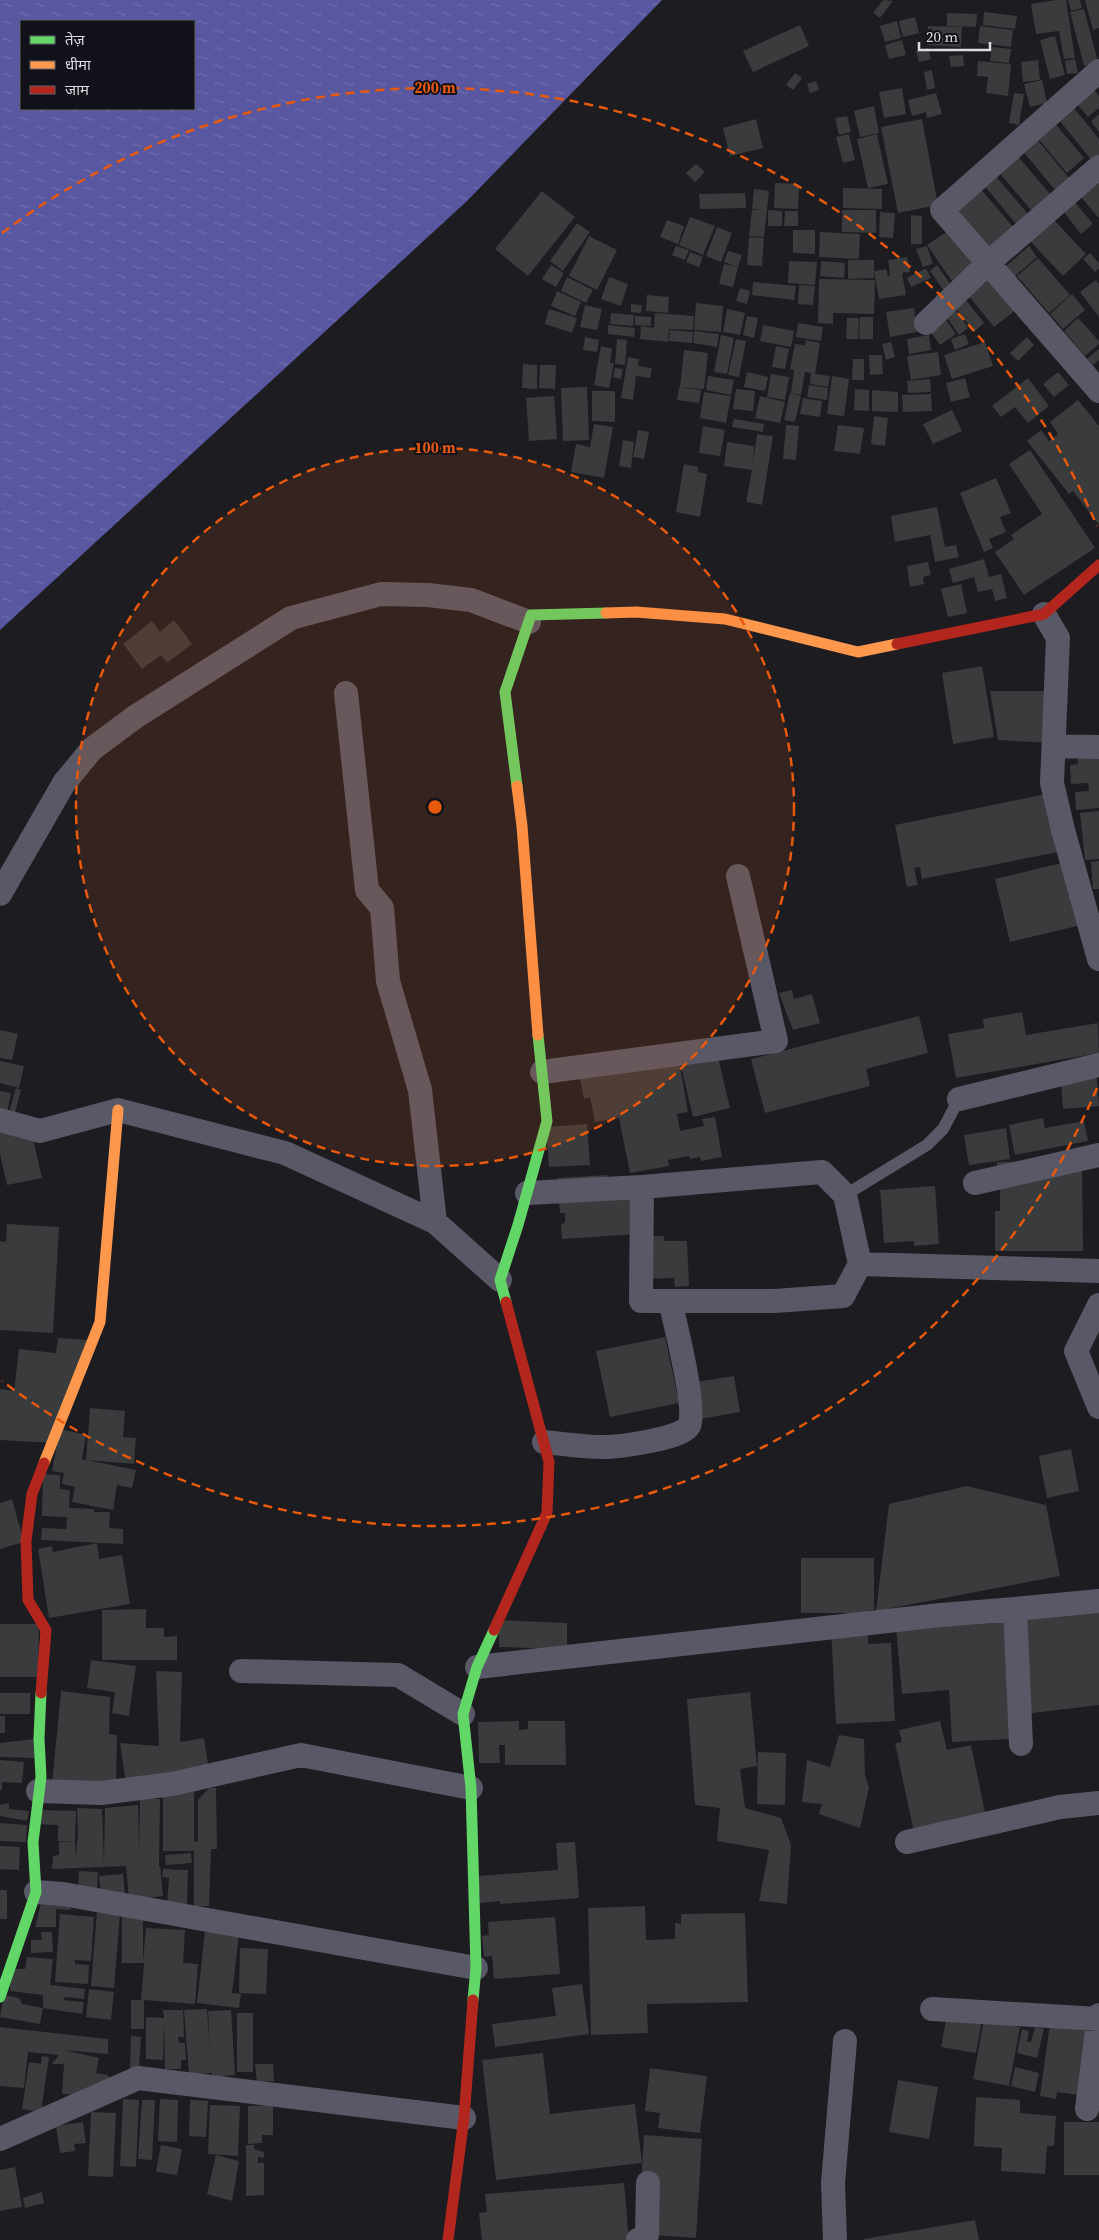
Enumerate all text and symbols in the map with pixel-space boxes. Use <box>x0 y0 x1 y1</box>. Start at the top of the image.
legend <box>20 20 195 110</box>
scale bar <box>919 20 990 52</box>
text: 20 m <box>926 26 958 47</box>
text: तेज़ <box>65 29 86 50</box>
text: धीमा <box>65 54 92 75</box>
text: 200 m <box>414 77 456 98</box>
text: जाम <box>65 79 90 100</box>
text: 100 m <box>414 437 456 458</box>
centre of rings <box>426 798 444 816</box>

